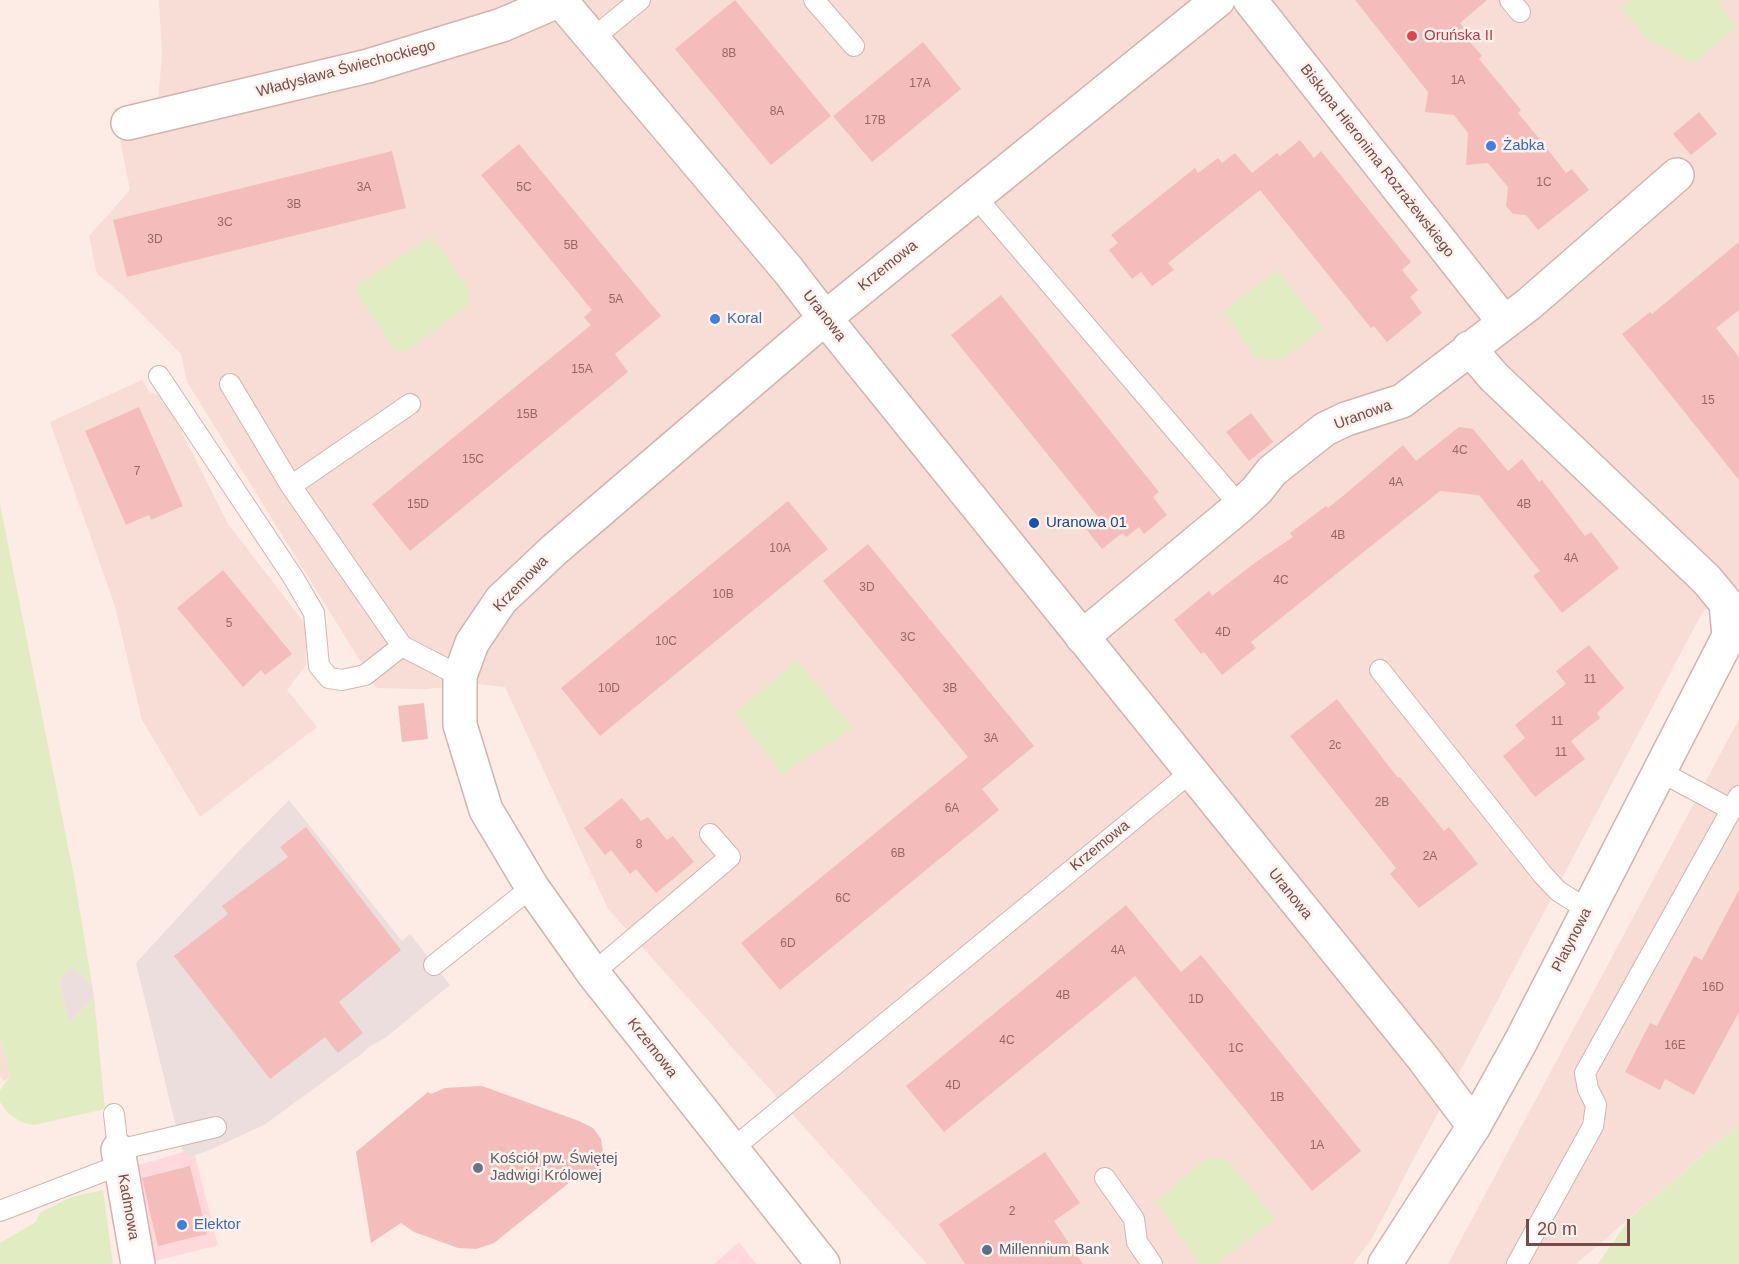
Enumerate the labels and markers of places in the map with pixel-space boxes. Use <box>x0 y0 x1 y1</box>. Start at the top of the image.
place label: Oruńska II <box>1424 27 1493 45</box>
marker: Oruńska II <box>1405 29 1419 43</box>
place label: Żabka <box>1503 137 1545 155</box>
marker: Żabka <box>1484 139 1498 153</box>
place label: Koral <box>727 310 762 328</box>
marker: Koral <box>708 312 722 326</box>
place label: Uranowa 01 <box>1046 514 1127 532</box>
marker: Uranowa 01 <box>1027 516 1041 530</box>
place label: Kościół pw. Świętej Jadwigi Królowej <box>490 1150 618 1185</box>
marker: Kościół pw. Świętej Jadwigi Królowej <box>471 1161 485 1175</box>
place label: Elektor <box>194 1216 241 1234</box>
marker: Elektor <box>175 1218 189 1232</box>
place label: Millennium Bank <box>999 1241 1109 1259</box>
marker: Millennium Bank <box>980 1243 994 1257</box>

